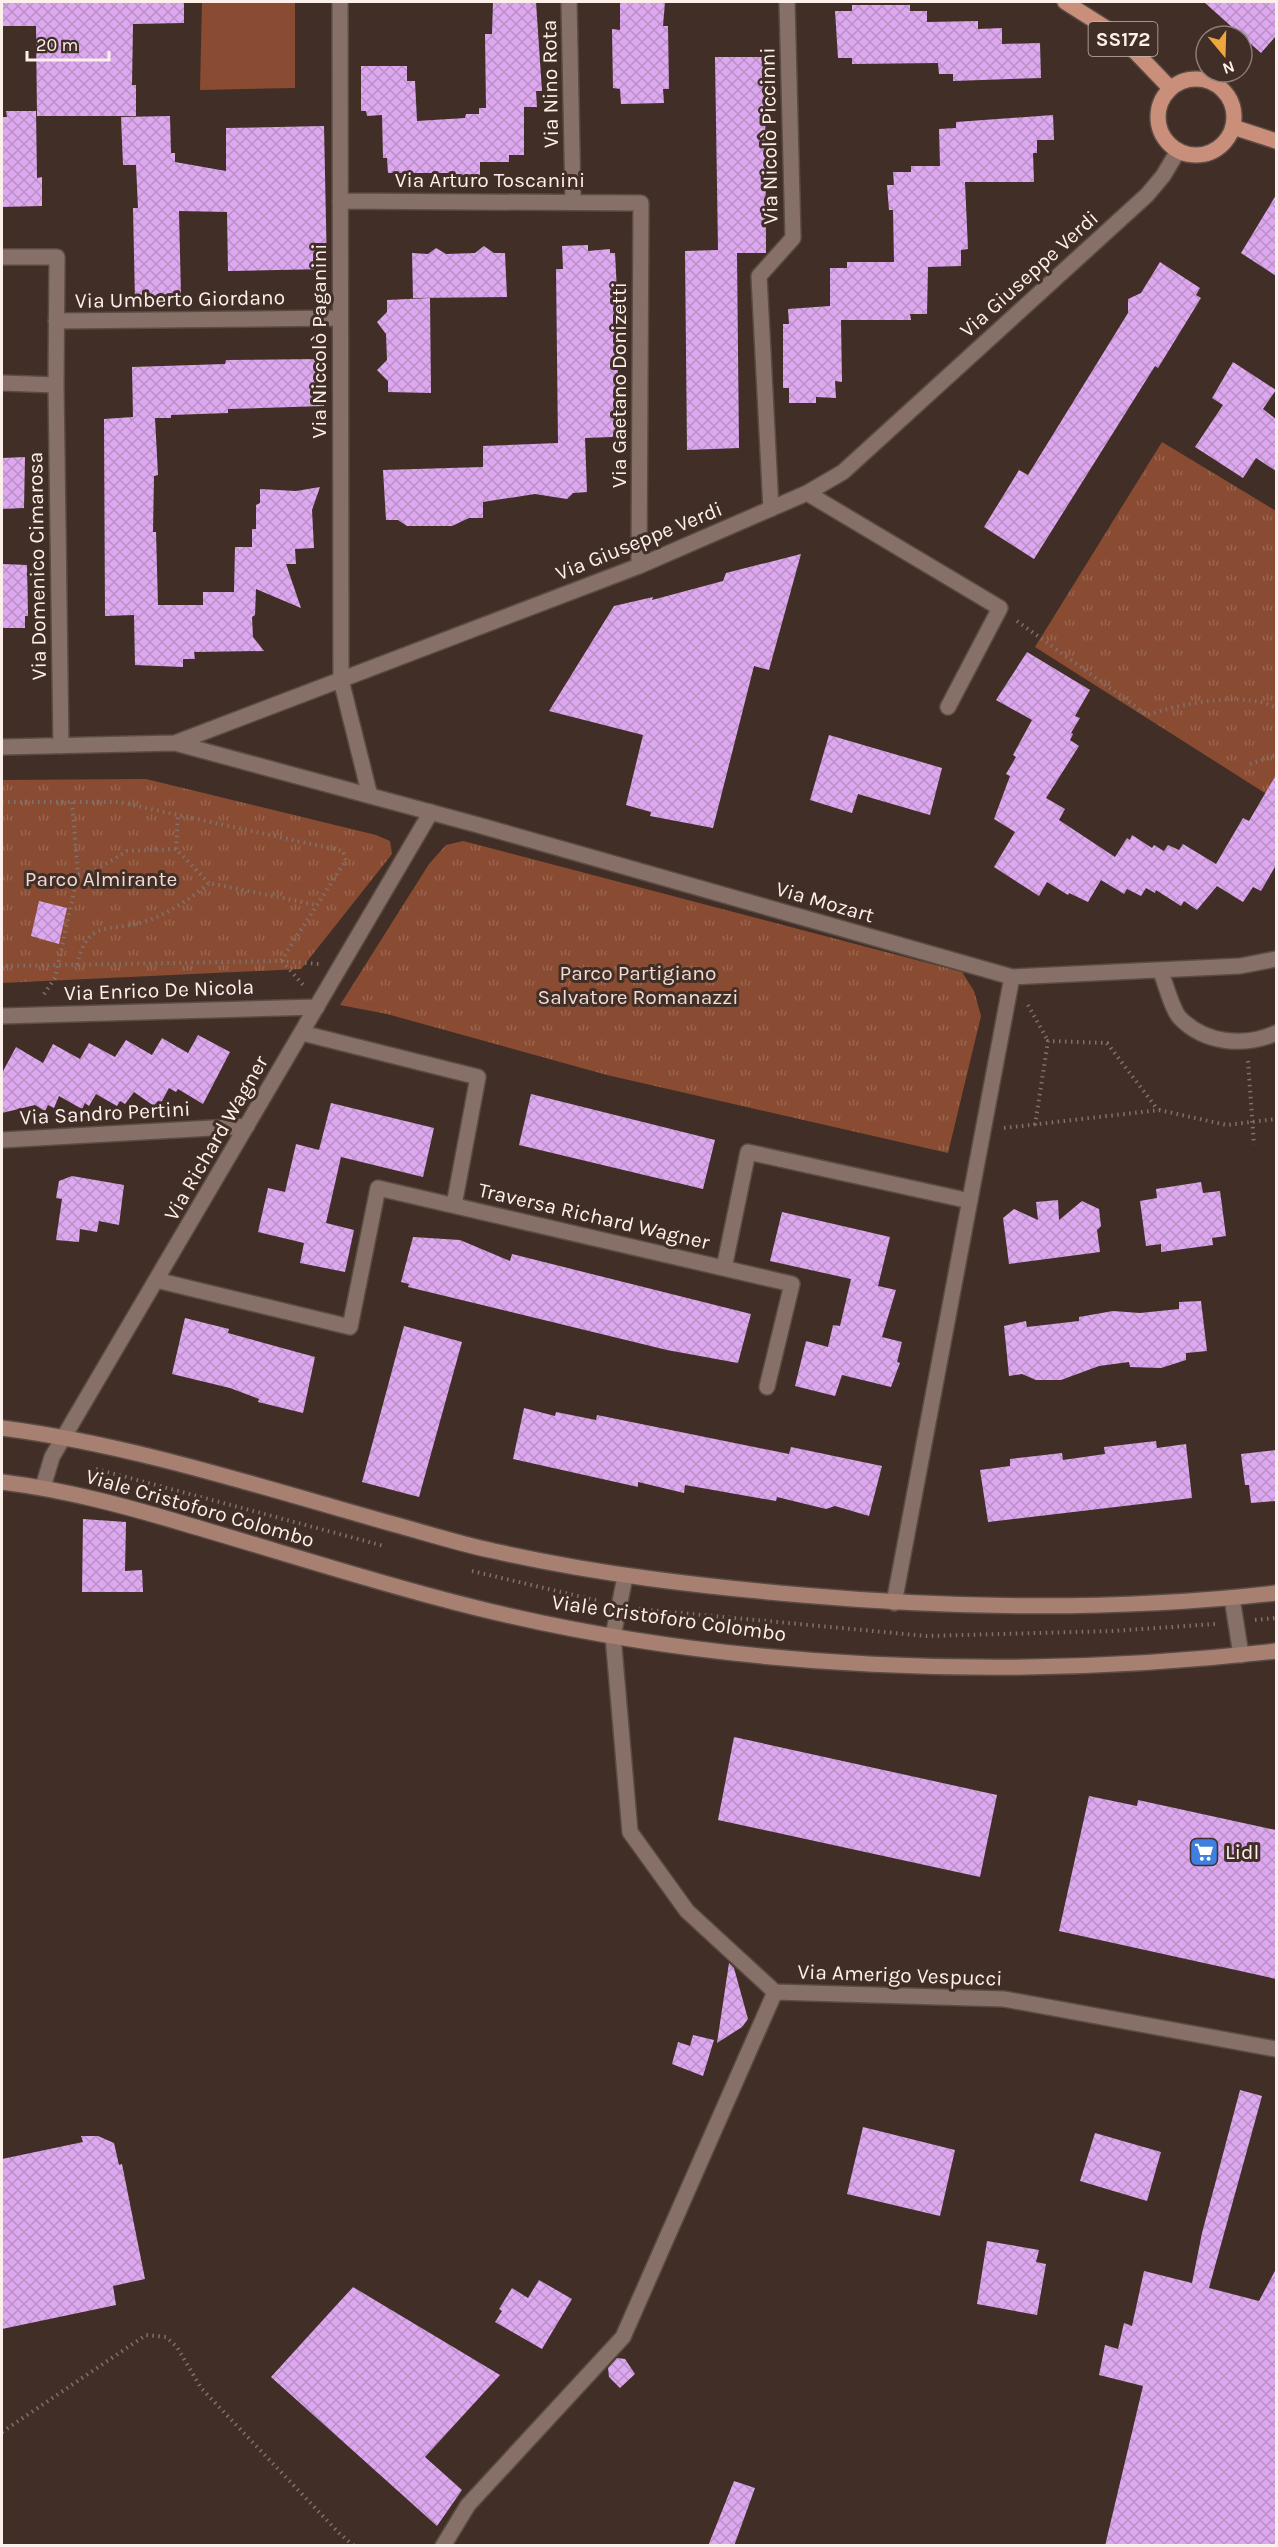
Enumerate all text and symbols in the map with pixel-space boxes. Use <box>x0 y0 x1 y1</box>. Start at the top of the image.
street label: Via Nino Rota <box>537 20 563 148</box>
road number: SS172 <box>1088 22 1158 56</box>
scale bar <box>27 24 110 62</box>
north arrow <box>1194 24 1254 84</box>
text: 20 m <box>36 34 78 56</box>
street label: Via Nicolò Piccinni <box>755 47 783 225</box>
text: N <box>1220 57 1237 79</box>
street label: Via Arturo Toscanini <box>395 168 585 192</box>
street label: Via Giuseppe Verdi <box>955 206 1103 342</box>
street label: Via Niccolò Paganini <box>307 243 331 439</box>
street label: Via Gaetano Donizetti <box>607 282 631 488</box>
street label: Via Umberto Giordano <box>75 285 285 313</box>
street label: Via Domenico Cimarosa <box>23 451 51 681</box>
street label: Via Giuseppe Verdi <box>552 497 726 585</box>
park label: Parco Almirante <box>25 867 177 891</box>
street label: Via Mozart <box>773 877 877 927</box>
park label: Parco Partigiano Salvatore Romanazzi <box>538 961 738 1009</box>
street label: Via Enrico De Nicola <box>64 975 254 1005</box>
street label: Via Richard Wagner <box>159 1051 273 1225</box>
street label: Via Sandro Pertini <box>19 1097 191 1129</box>
street label: Traversa Richard Wagner <box>476 1178 712 1254</box>
street label: Viale Cristoforo Colombo <box>83 1464 317 1552</box>
street label: Viale Cristoforo Colombo <box>550 1590 788 1646</box>
supermarket icon: Lidl <box>1188 1836 1220 1868</box>
place label: Lidl <box>1225 1840 1259 1864</box>
street label: Via Amerigo Vespucci <box>797 1959 1003 1991</box>

